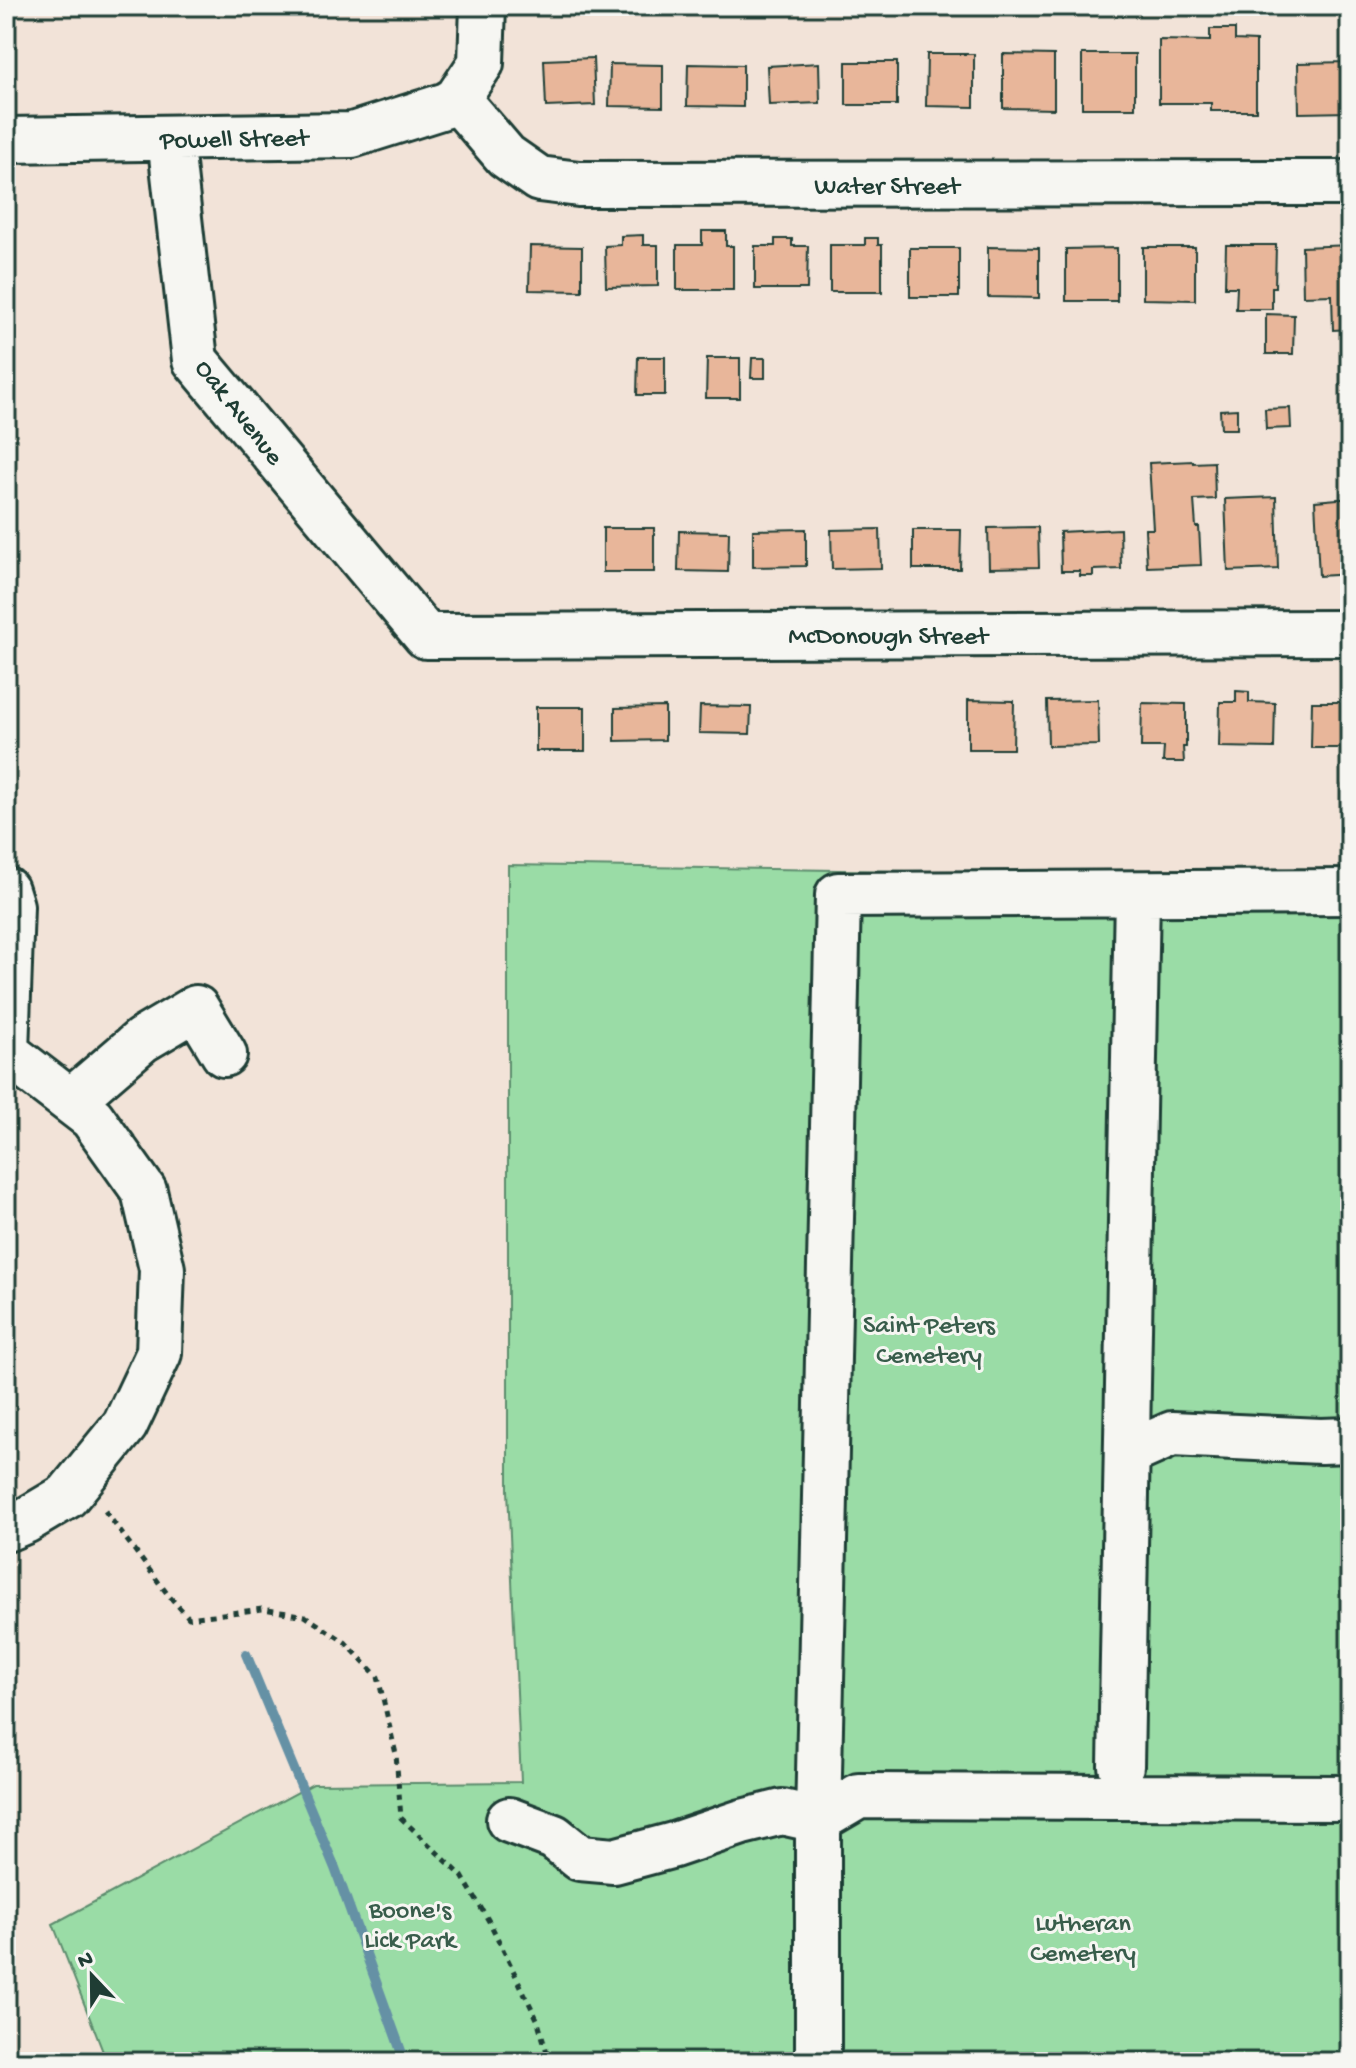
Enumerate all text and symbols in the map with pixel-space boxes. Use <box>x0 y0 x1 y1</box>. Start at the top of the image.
street label: Powell Street <box>159 125 311 158</box>
street label: Water Street <box>814 173 962 204</box>
street label: Oak Avenue <box>186 355 289 473</box>
street label: McDonough Street <box>788 623 990 654</box>
park label: Saint Peters Cemetery <box>863 1312 996 1373</box>
park label: Boone's Lick Park <box>364 1897 458 1958</box>
park label: Lutheran Cemetery <box>1030 1910 1136 1971</box>
north arrow <box>52 1936 132 2016</box>
text: N <box>74 1946 98 1976</box>

